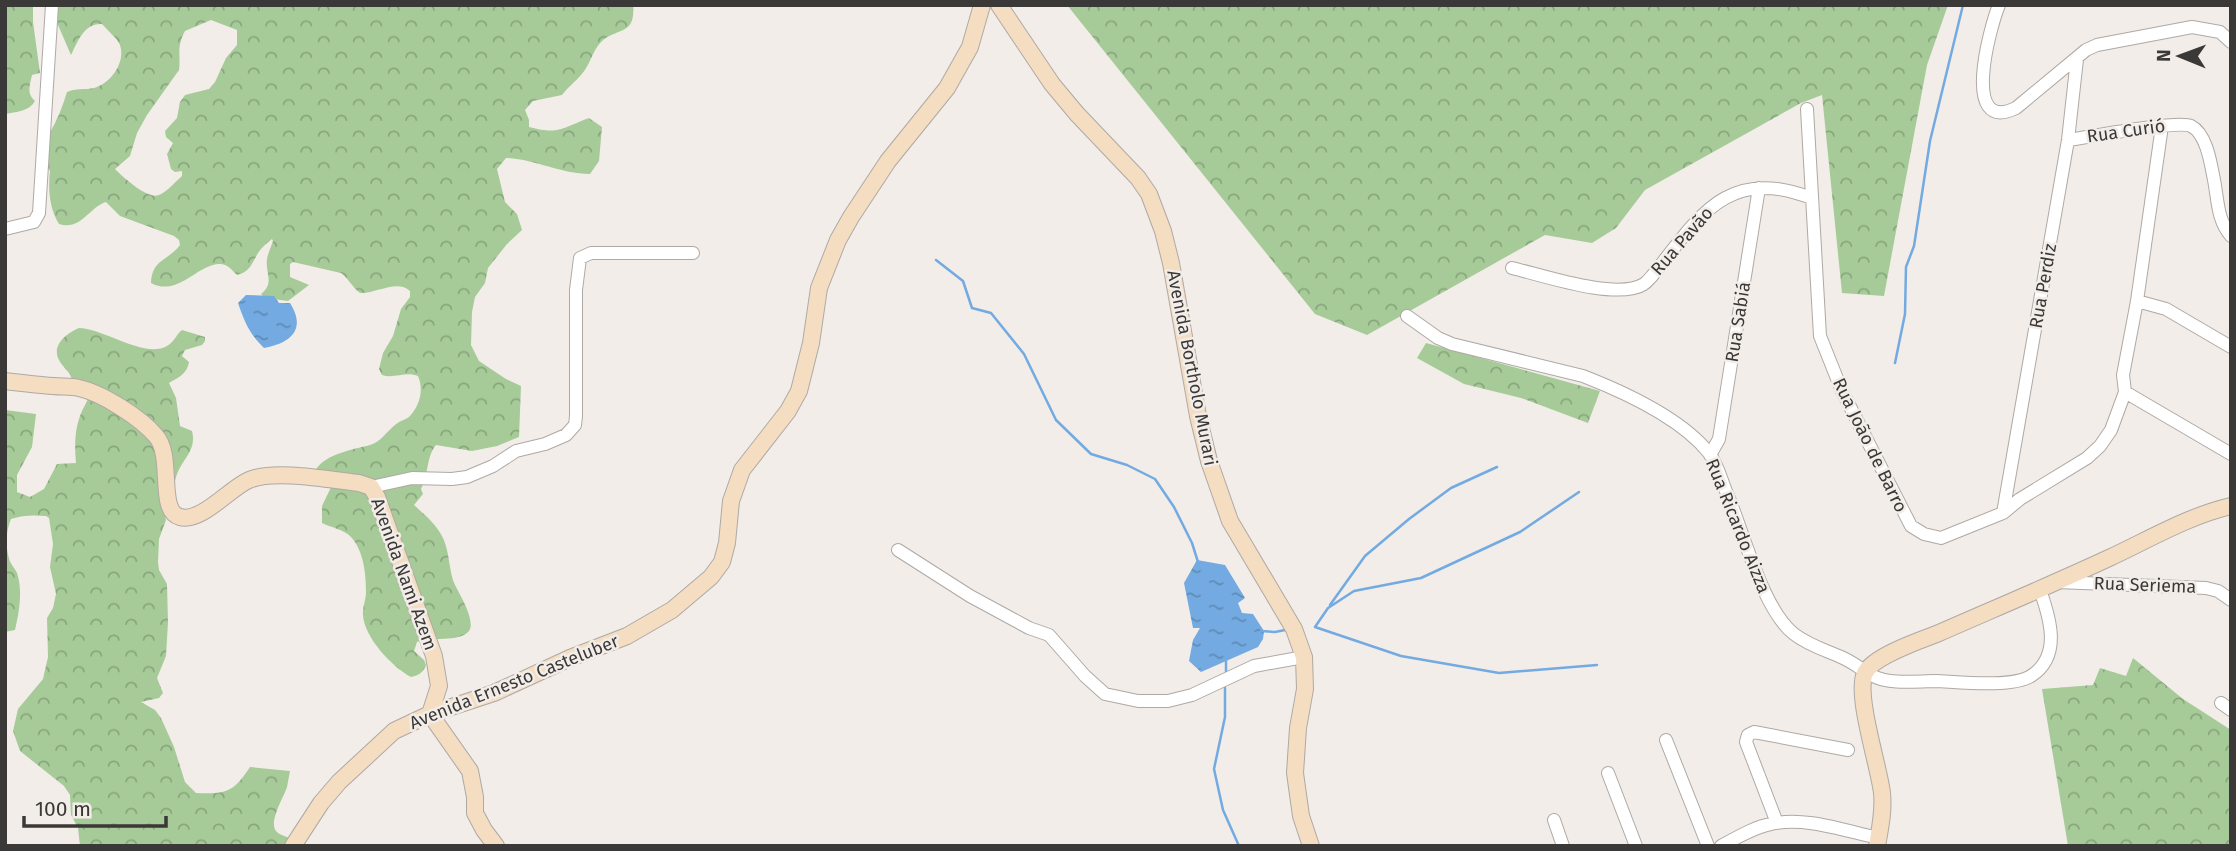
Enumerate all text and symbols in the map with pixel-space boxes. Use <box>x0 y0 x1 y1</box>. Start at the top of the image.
north arrow <box>2145 21 2215 91</box>
text: N <box>2152 49 2175 62</box>
street label: Rua Curió <box>2085 115 2167 147</box>
street label: Rua Pavão <box>1646 202 1718 280</box>
street label: Rua Perdiz <box>2025 242 2061 330</box>
street label: Avenida Bortholo Murari <box>1162 268 1222 468</box>
street label: Rua Sabiá <box>1721 280 1755 364</box>
street label: Rua João de Barro <box>1828 374 1912 516</box>
street label: Rua Ricardo Aizza <box>1701 455 1775 597</box>
street label: Avenida Nami Azem <box>366 495 442 653</box>
street label: Rua Seriema <box>2093 572 2197 598</box>
street label: Avenida Ernesto Casteluber <box>406 630 622 734</box>
scale bar <box>24 784 166 828</box>
text: 100 m <box>35 796 91 822</box>

